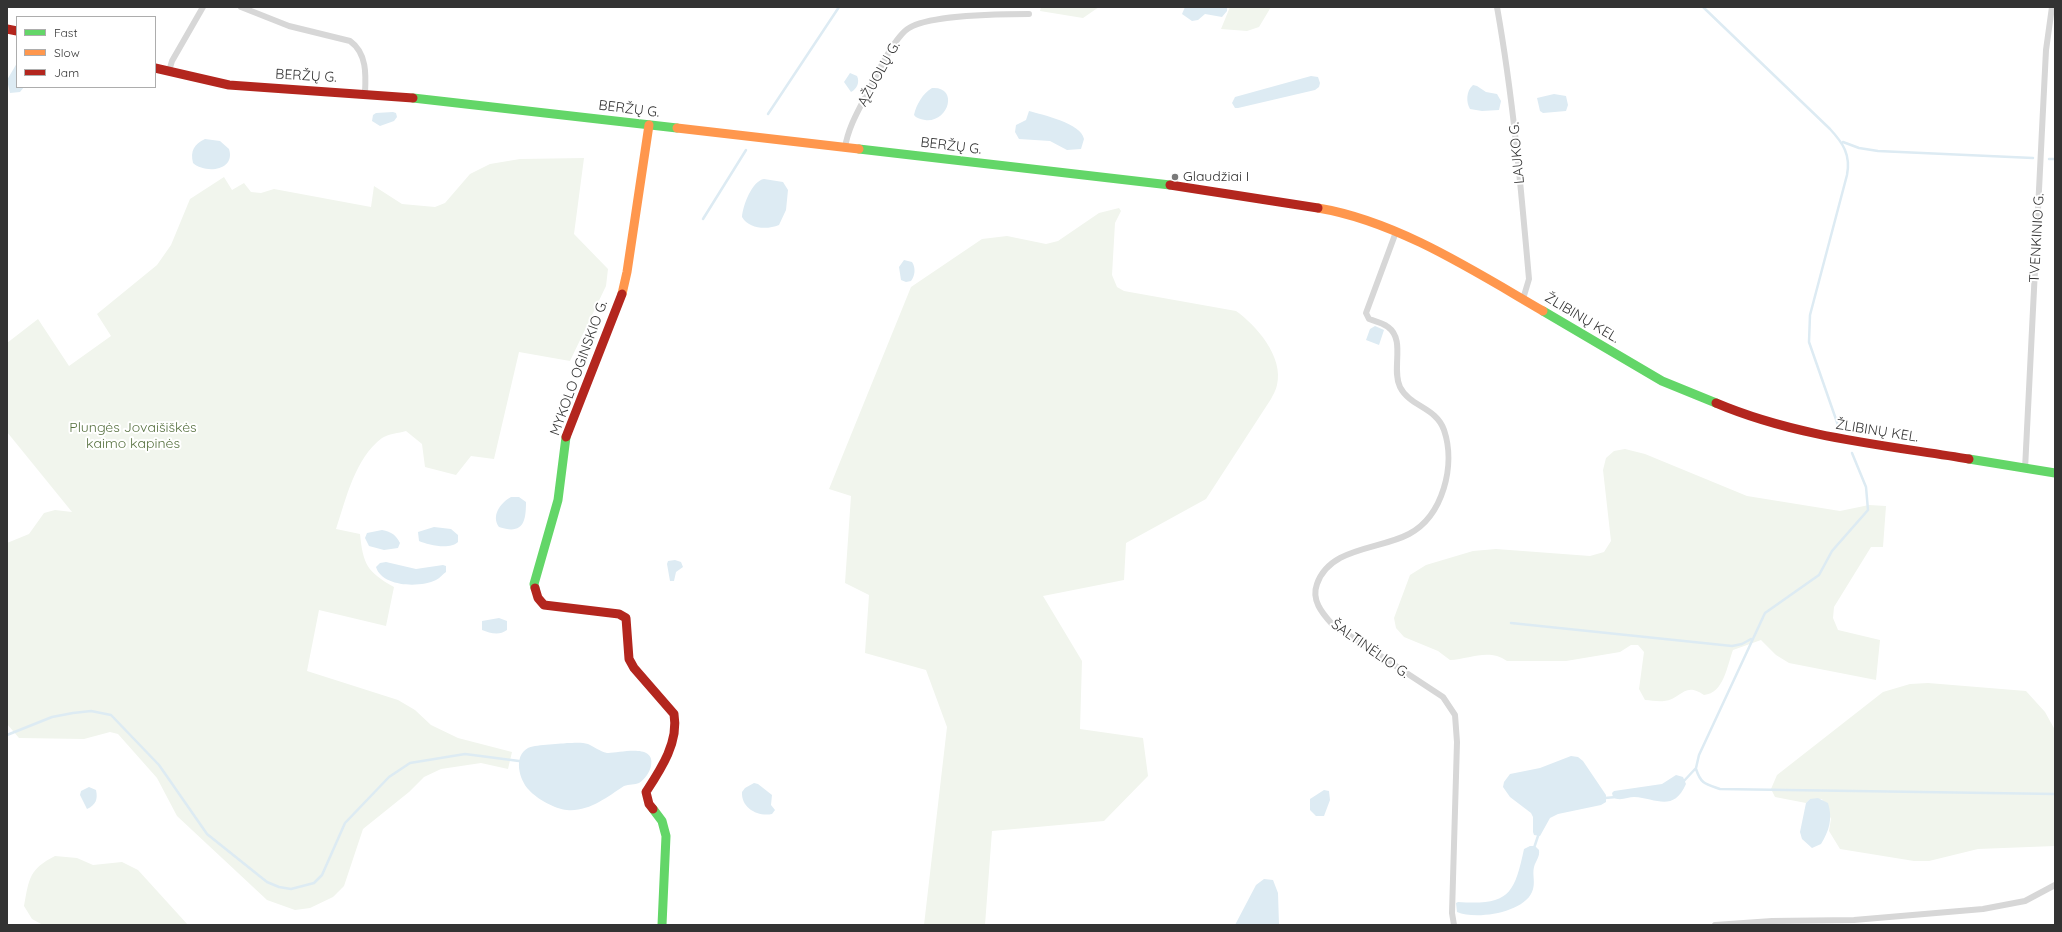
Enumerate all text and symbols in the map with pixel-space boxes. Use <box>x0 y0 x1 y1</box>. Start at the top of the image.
legend <box>16 16 156 88</box>
text: Fast <box>54 25 78 40</box>
street label: ĄŽUOLŲ G. <box>854 38 904 110</box>
text: Slow <box>54 45 80 60</box>
text: Jam <box>54 65 79 80</box>
street label: BERŽŲ G. <box>275 66 337 86</box>
street label: BERŽŲ G. <box>597 97 661 121</box>
street label: LAUKO G. <box>1506 121 1528 185</box>
street label: BERŽŲ G. <box>919 134 983 158</box>
place label: Glaudžiai I <box>1183 169 1249 185</box>
marker: Glaudžiai I <box>1170 172 1180 182</box>
street label: TVENKINIO G. <box>2026 193 2048 283</box>
street label: ŽLIBINŲ KEL. <box>1542 289 1622 347</box>
street label: MYKOLO OGINSKIO G. <box>547 298 611 438</box>
street label: ŽLIBINŲ KEL. <box>1834 416 1920 446</box>
park label: Plungės Jovaišiškės kaimo kapinės <box>69 420 197 452</box>
street label: ŠALTINĖLIO G. <box>1328 616 1412 682</box>

